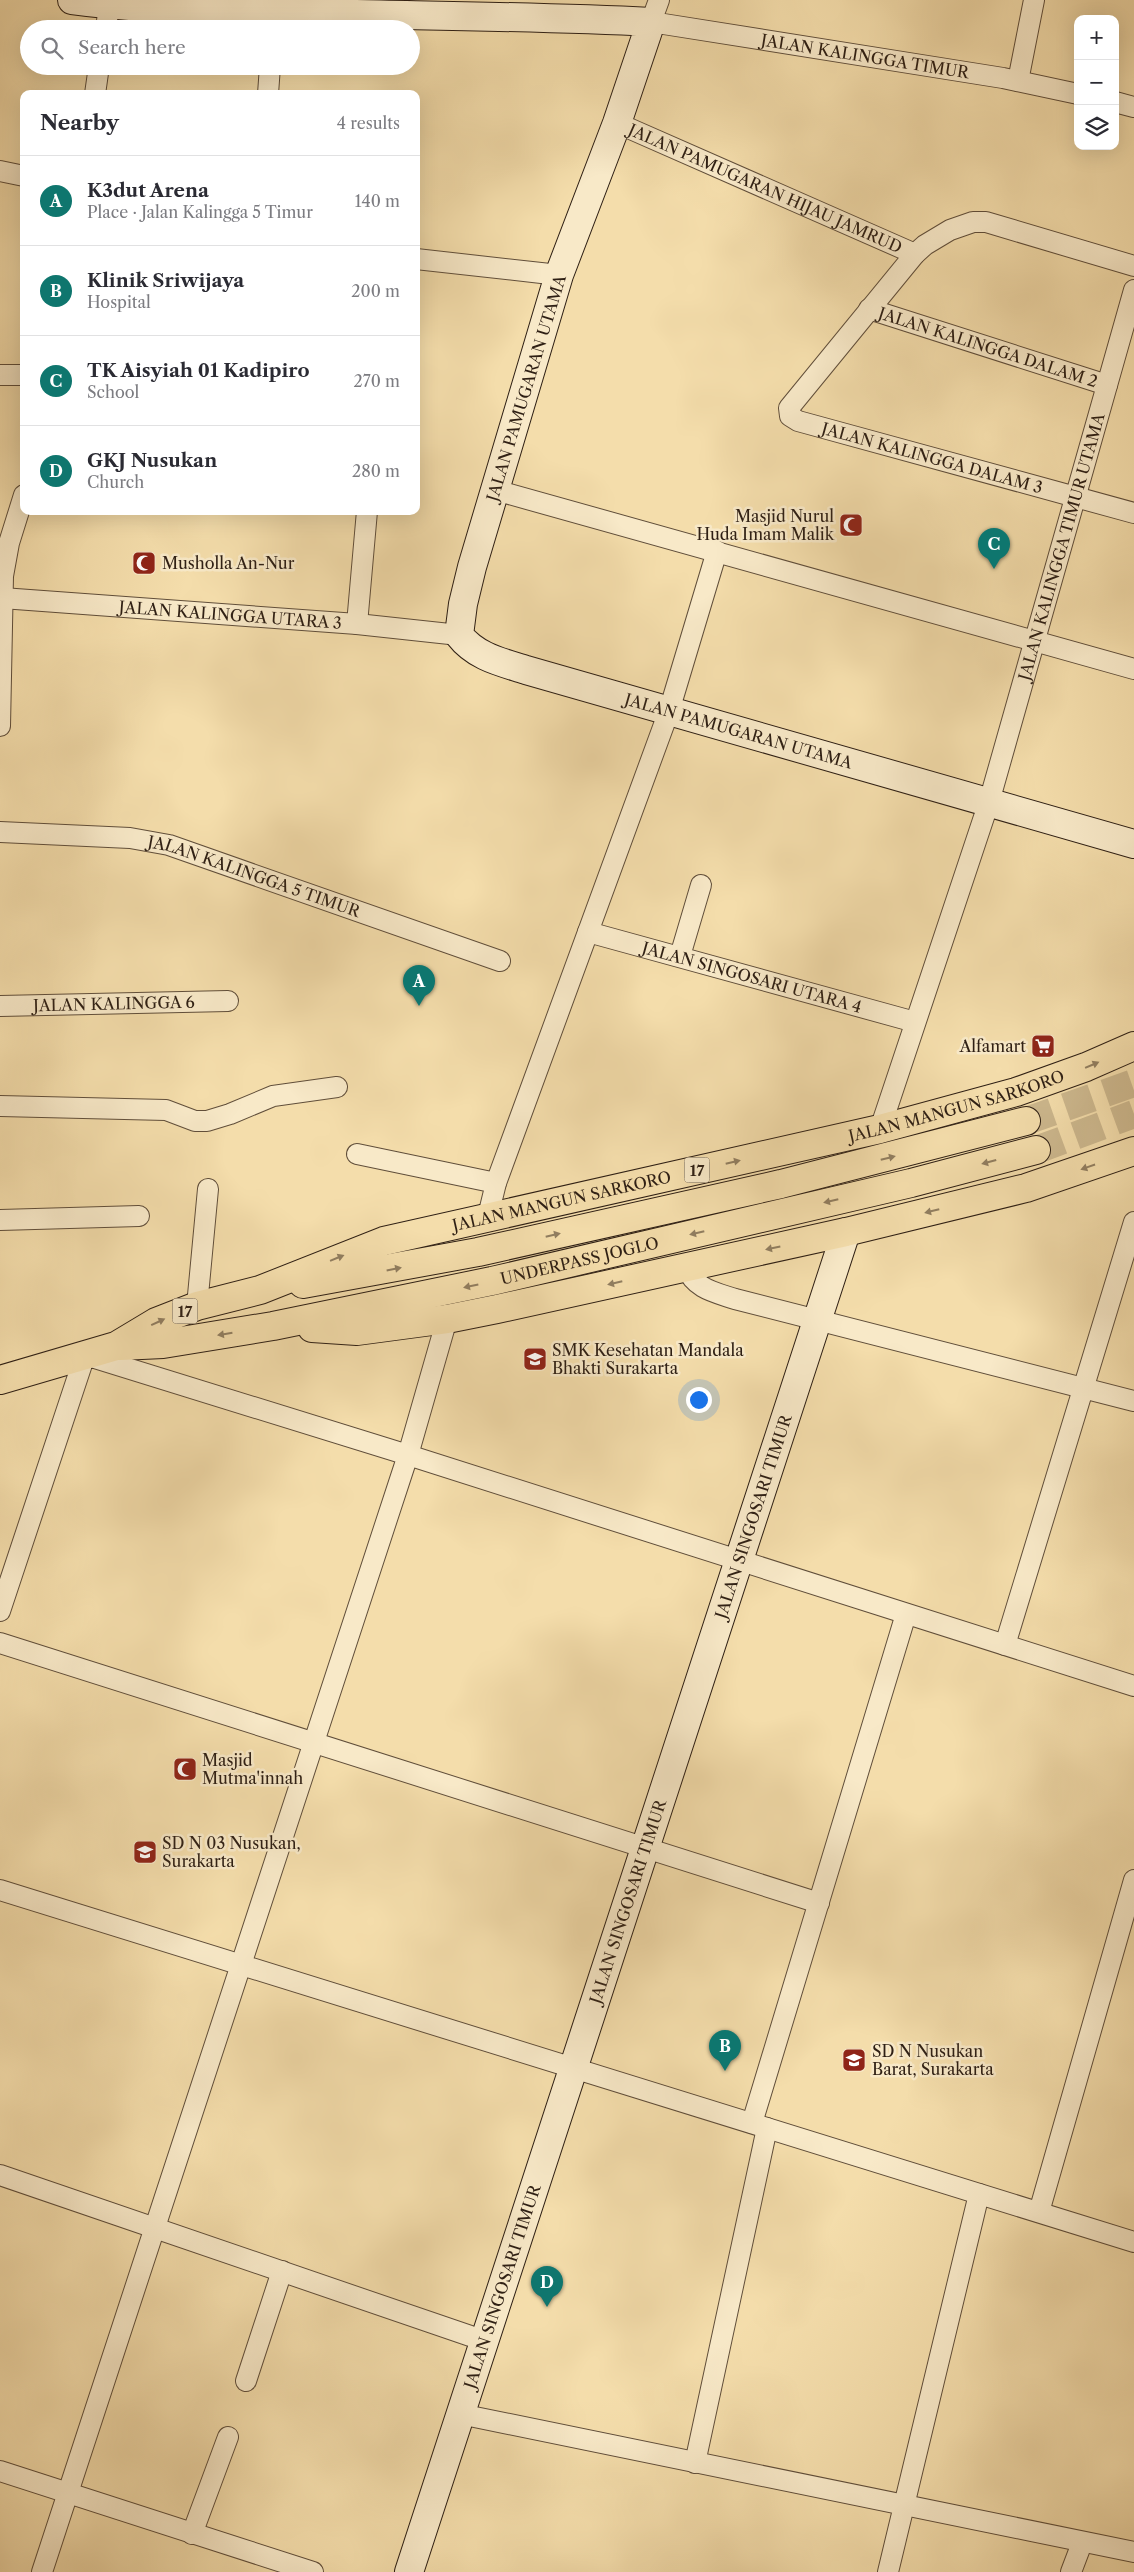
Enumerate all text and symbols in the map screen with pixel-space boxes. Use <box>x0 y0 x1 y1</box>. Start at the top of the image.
map controls <box>1074 15 1119 150</box>
button: + <box>1074 15 1119 60</box>
search box <box>20 20 420 75</box>
street label: JALAN KALINGGA TIMUR <box>757 29 972 83</box>
icon: search <box>38 34 66 62</box>
text: Search here <box>78 36 186 59</box>
button: − <box>1074 60 1119 105</box>
button: layers <box>1074 105 1119 150</box>
text: Nearby <box>40 110 119 135</box>
text: 4 results <box>337 113 400 133</box>
street label: JALAN PAMUGARAN HIJAU JAMRUD <box>623 118 905 257</box>
text: K3dut Arena <box>87 179 209 202</box>
text: A <box>50 191 62 211</box>
text: 140 m <box>355 191 400 211</box>
text: Place · Jalan Kalingga 5 Timur <box>87 202 313 222</box>
text: Klinik Sriwijaya <box>87 269 244 292</box>
street label: JALAN PAMUGARAN UTAMA <box>481 271 570 507</box>
text: B <box>50 281 62 301</box>
text: 200 m <box>351 281 400 301</box>
text: Hospital <box>87 292 151 312</box>
street label: JALAN KALINGGA DALAM 2 <box>873 302 1100 391</box>
text: TK Aisyiah 01 Kadipiro <box>87 359 310 382</box>
text: C <box>50 371 62 391</box>
text: 270 m <box>354 371 400 391</box>
text: School <box>87 382 139 402</box>
street label: JALAN KALINGGA TIMUR UTAMA <box>1013 410 1109 686</box>
street label: JALAN KALINGGA DALAM 3 <box>817 417 1045 498</box>
text: GKJ Nusukan <box>87 449 217 472</box>
text: D <box>49 461 63 481</box>
text: 280 m <box>352 461 400 481</box>
text: Church <box>87 472 144 492</box>
place label: Masjid Nurul Huda Imam Malik <box>697 506 835 544</box>
mosque icon: Masjid Nurul Huda Imam Malik <box>838 512 864 538</box>
pin: C <box>978 528 1010 569</box>
mosque icon: Musholla An-Nur <box>131 550 157 576</box>
place label: Musholla An-Nur <box>162 553 295 573</box>
street label: JALAN KALINGGA UTARA 3 <box>115 596 343 633</box>
street label: JALAN PAMUGARAN UTAMA <box>620 688 856 773</box>
street label: JALAN KALINGGA 5 TIMUR <box>143 831 364 922</box>
street label: JALAN SINGOSARI UTARA 4 <box>637 937 864 1017</box>
pin: A <box>403 965 435 1006</box>
street label: JALAN KALINGGA 6 <box>30 992 195 1015</box>
supermarket icon: Alfamart <box>1030 1033 1056 1059</box>
place label: Alfamart <box>959 1036 1026 1056</box>
one-way arrow <box>1085 1060 1099 1068</box>
street label: JALAN MANGUN SARKORO <box>843 1066 1067 1147</box>
one-way arrow <box>881 1153 896 1161</box>
road number: 17 <box>684 1158 710 1182</box>
one-way arrow <box>725 1158 740 1166</box>
one-way arrow <box>982 1159 997 1167</box>
one-way arrow <box>1080 1163 1095 1171</box>
street label: JALAN MANGUN SARKORO <box>447 1166 673 1236</box>
one-way arrow <box>824 1197 839 1205</box>
one-way arrow <box>924 1207 939 1215</box>
one-way arrow <box>690 1229 705 1237</box>
one-way arrow <box>546 1231 561 1239</box>
street label: UNDERPASS JOGLO <box>498 1232 661 1289</box>
one-way arrow <box>766 1244 781 1252</box>
one-way arrow <box>330 1254 344 1262</box>
one-way arrow <box>387 1264 403 1272</box>
one-way arrow <box>607 1279 622 1287</box>
one-way arrow <box>462 1282 478 1290</box>
road number: 17 <box>172 1298 198 1324</box>
one-way arrow <box>151 1318 165 1326</box>
one-way arrow <box>217 1330 233 1338</box>
place label: SMK Kesehatan Mandala Bhakti Surakarta <box>552 1340 744 1378</box>
school or university icon: SMK Kesehatan Mandala Bhakti Surakarta <box>522 1346 548 1372</box>
your location <box>686 1387 712 1413</box>
street label: JALAN SINGOSARI TIMUR <box>710 1411 796 1624</box>
place label: Masjid Mutma'innah <box>202 1750 303 1788</box>
mosque icon: Masjid Mutma'innah <box>172 1756 198 1782</box>
street label: JALAN SINGOSARI TIMUR <box>584 1796 671 2009</box>
place label: SD N 03 Nusukan, Surakarta <box>162 1833 301 1871</box>
school or university icon: SD N 03 Nusukan, Surakarta <box>132 1839 158 1865</box>
pin: B <box>709 2030 741 2071</box>
place label: SD N Nusukan Barat, Surakarta <box>872 2041 994 2079</box>
school or university icon: SD N Nusukan Barat, Surakarta <box>841 2047 867 2073</box>
street label: JALAN SINGOSARI TIMUR <box>459 2181 545 2394</box>
pin: D <box>531 2266 563 2307</box>

